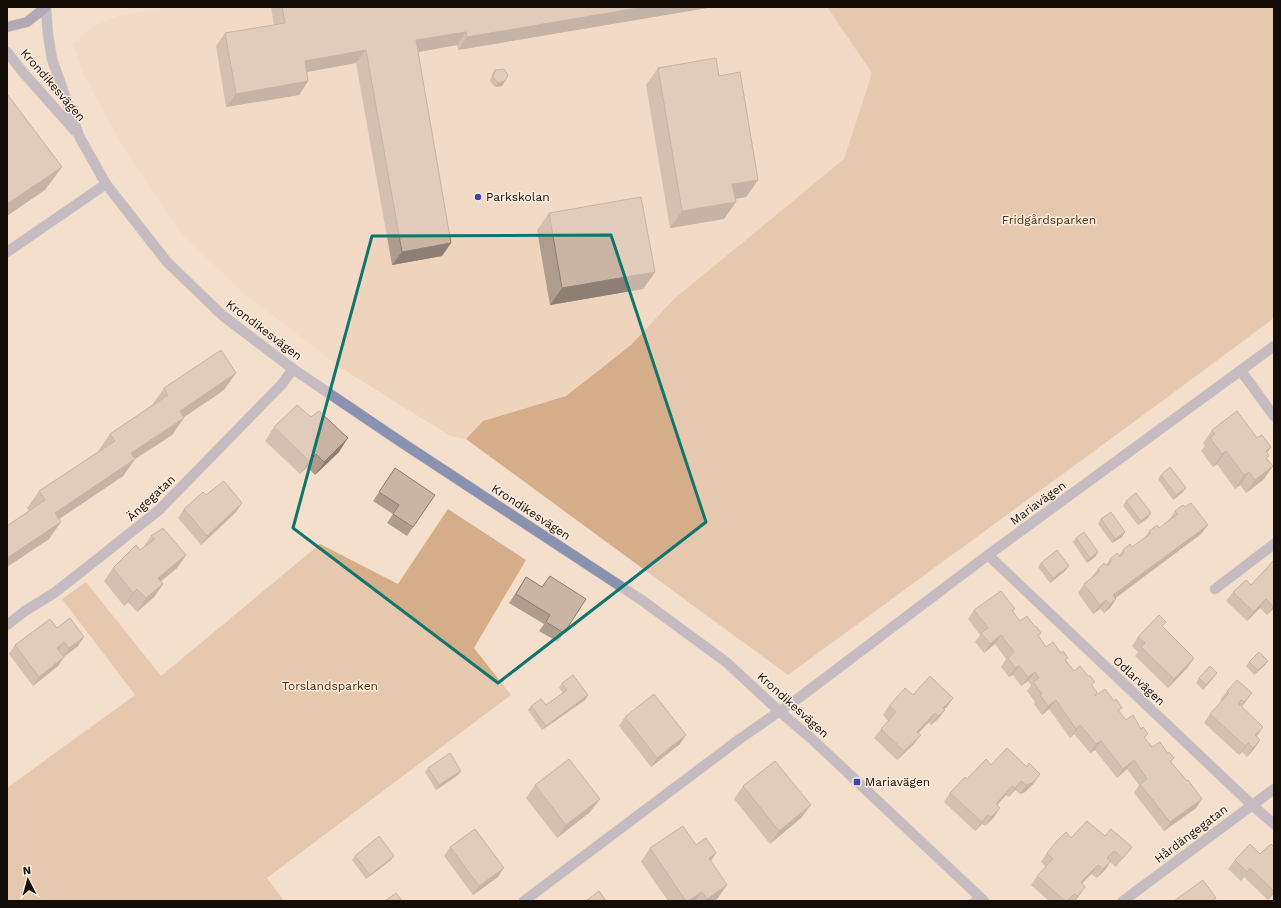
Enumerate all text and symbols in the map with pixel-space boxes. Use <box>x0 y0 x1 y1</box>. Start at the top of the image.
street label: Krondikesvägen <box>18 46 88 124</box>
place label: Parkskolan <box>486 190 550 204</box>
marker: Parkskolan <box>473 192 483 202</box>
park label: Fridgårdsparken <box>1002 213 1096 227</box>
street label: Krondikesvägen <box>223 297 305 363</box>
street label: Ängegatan <box>124 472 178 524</box>
street label: Mariavägen <box>1007 478 1069 528</box>
street label: Krondikesvägen <box>489 481 573 543</box>
street label: Odlarvägen <box>1110 654 1168 708</box>
street label: Krondikesvägen <box>754 669 832 741</box>
park label: Torslandsparken <box>282 679 378 693</box>
place label: Mariavägen <box>865 775 930 789</box>
marker: Mariavägen <box>852 777 862 787</box>
street label: Hårdängegatan <box>1152 802 1230 866</box>
north arrow <box>8 860 48 900</box>
text: N <box>22 864 32 877</box>

